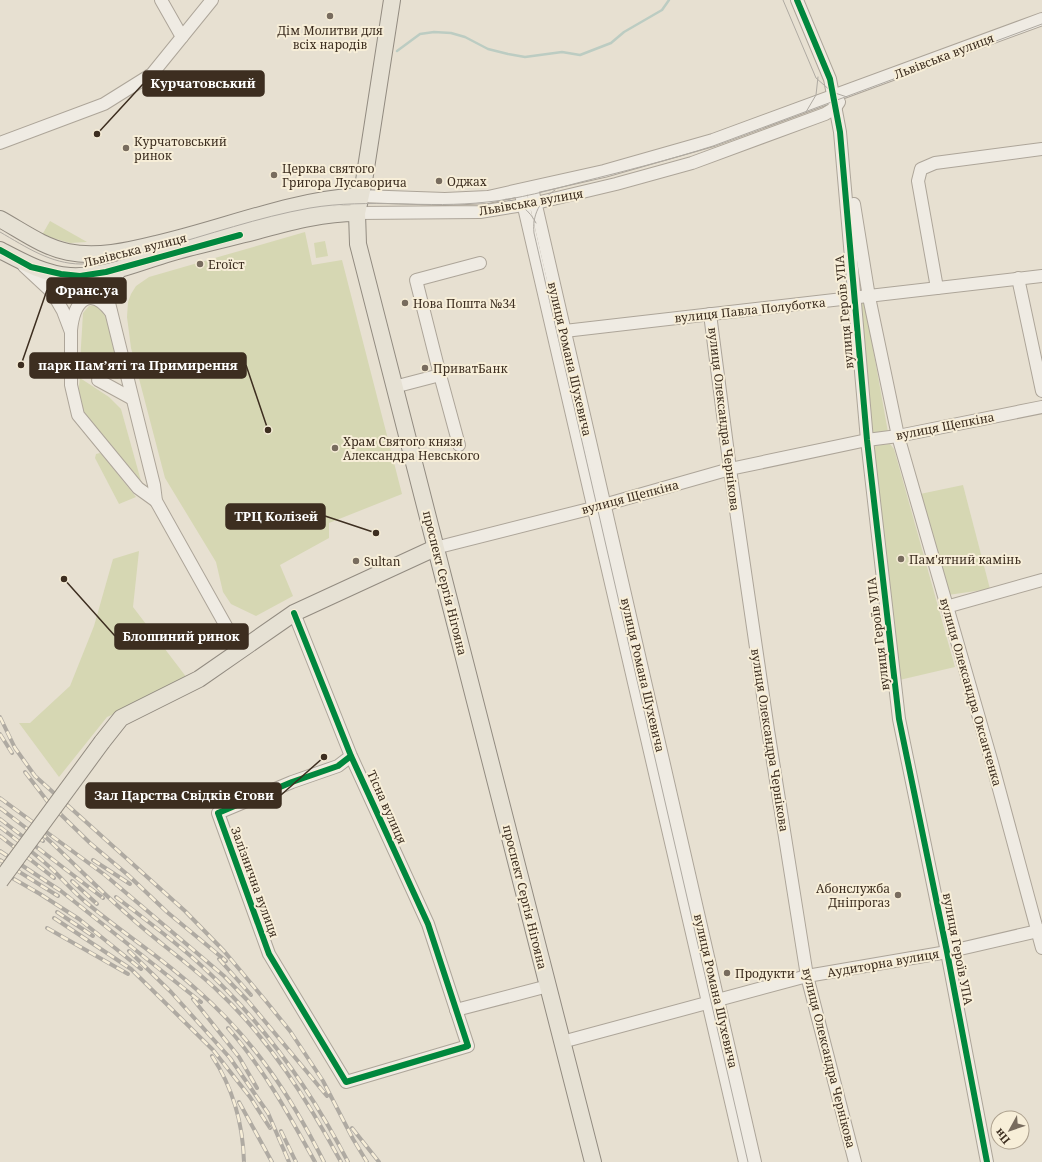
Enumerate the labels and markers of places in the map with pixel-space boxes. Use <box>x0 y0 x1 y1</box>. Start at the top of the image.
marker: Дім Молитви для всіх народів <box>325 11 335 21</box>
place label: Дім Молитви для всіх народів <box>277 22 383 53</box>
callout: Курчатовський <box>143 71 264 96</box>
place label: Курчатовський ринок <box>134 133 227 164</box>
marker: Курчатовський ринок <box>121 143 131 153</box>
place label: Церква святого Григора Лусаворича <box>282 160 407 191</box>
marker: Церква святого Григора Лусаворича <box>269 170 279 180</box>
place label: Оджах <box>447 173 487 190</box>
marker: Оджах <box>434 176 444 186</box>
place label: Егоїст <box>208 256 245 273</box>
marker: Егоїст <box>195 259 205 269</box>
callout: Франс.уа <box>47 278 126 303</box>
place label: Нова Пошта №34 <box>413 295 516 312</box>
marker: Нова Пошта №34 <box>400 298 410 308</box>
callout: парк Памʼяті та Примирення <box>30 353 246 378</box>
place label: ПриватБанк <box>433 360 508 377</box>
marker: ПриватБанк <box>420 363 430 373</box>
place label: Храм Святого князя Александра Невського <box>343 433 480 464</box>
marker: Храм Святого князя Александра Невського <box>330 443 340 453</box>
callout: ТРЦ Колізей <box>226 504 325 529</box>
place label: Пам'ятний камінь <box>909 551 1021 568</box>
place label: Sultan <box>364 553 401 570</box>
marker: Пам'ятний камінь <box>896 554 906 564</box>
marker: Sultan <box>351 556 361 566</box>
callout: Блошиний ринок <box>115 624 248 649</box>
callout: Зал Царства Свідків Єгови <box>86 783 281 808</box>
place label: Абонслужба Дніпрогаз <box>816 880 890 911</box>
marker: Абонслужба Дніпрогаз <box>893 890 903 900</box>
place label: Продукти <box>735 965 795 982</box>
marker: Продукти <box>722 968 732 978</box>

